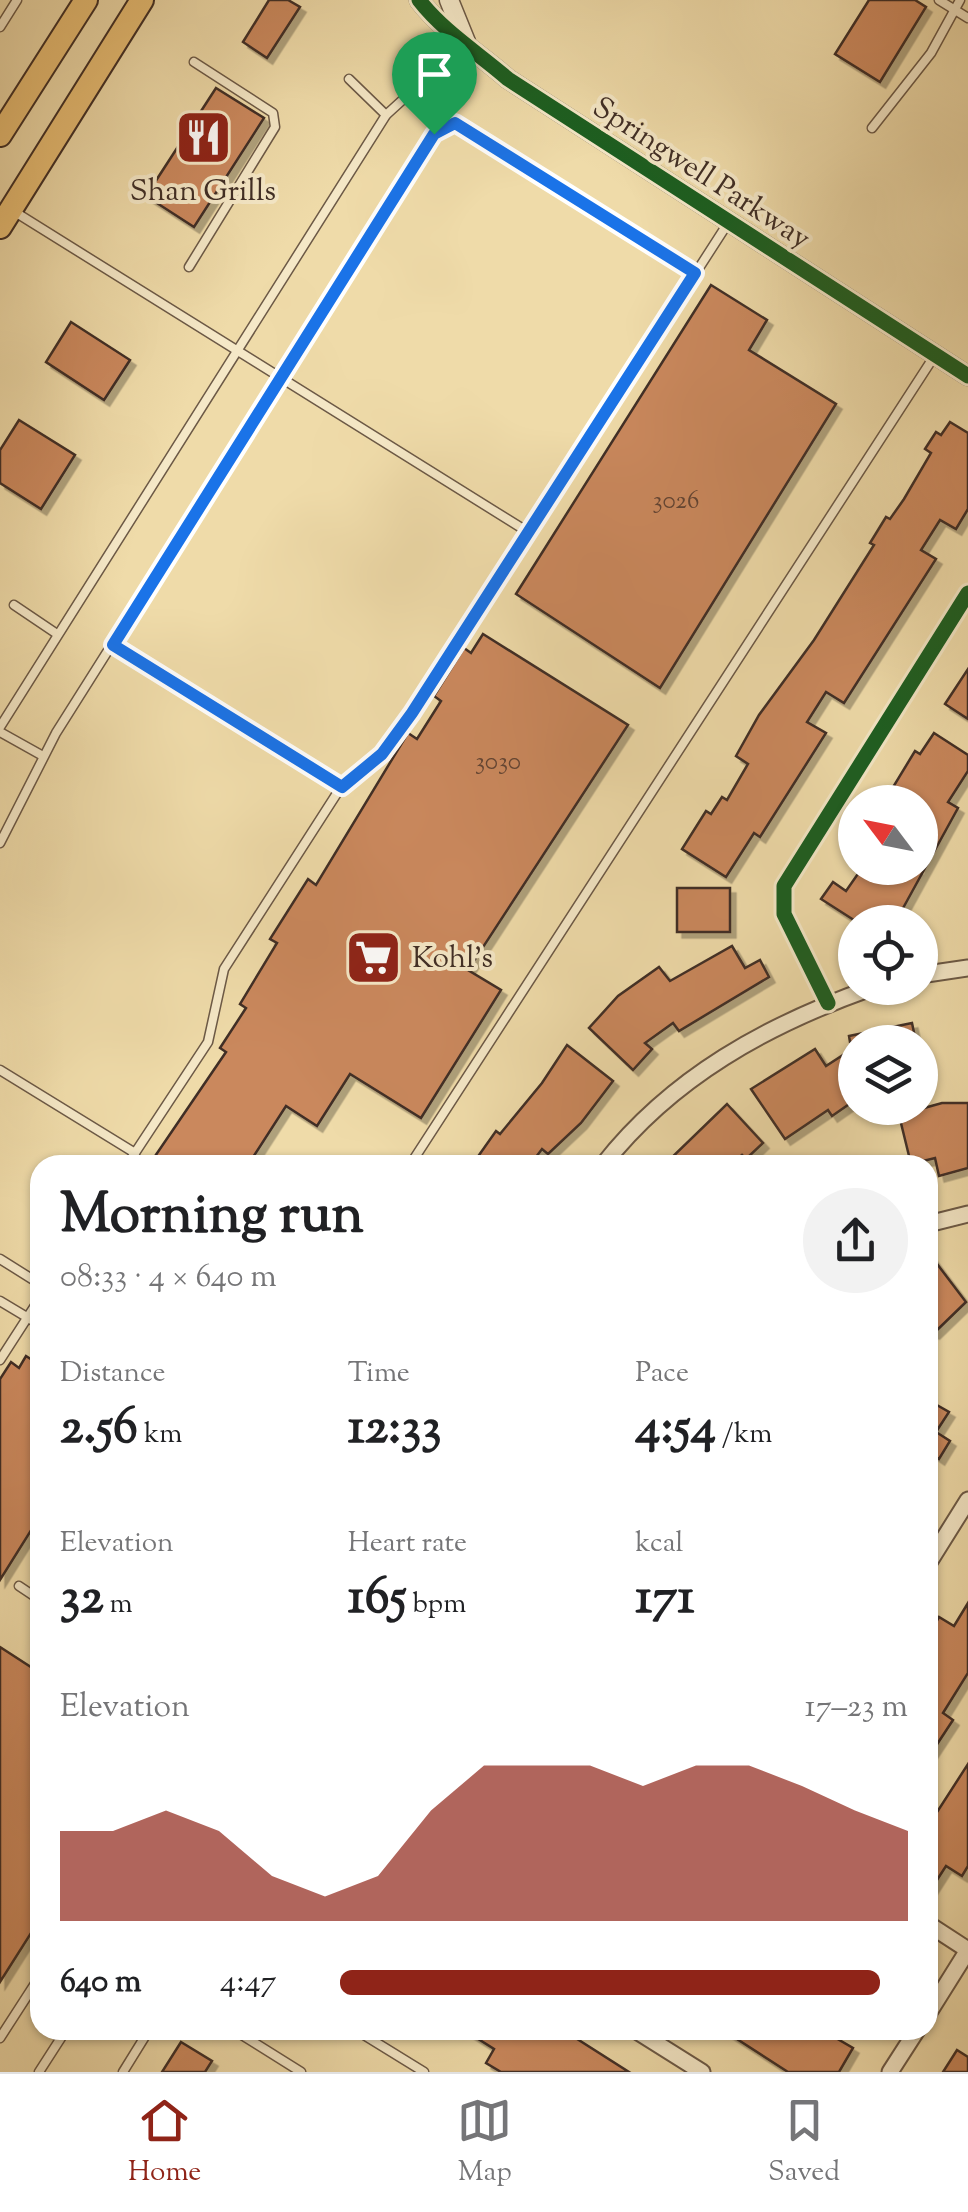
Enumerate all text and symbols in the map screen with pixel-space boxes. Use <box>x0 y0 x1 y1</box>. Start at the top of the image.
pin <box>392 32 477 135</box>
icon: arrive <box>407 47 462 102</box>
street label: Springwell Parkway <box>583 87 818 261</box>
restaurant icon: Shan Grills <box>173 107 233 167</box>
place label: Shan Grills <box>130 171 276 214</box>
house number: 3026 <box>653 484 699 520</box>
house number: 3030 <box>475 745 521 781</box>
north arrow <box>838 785 938 885</box>
map controls <box>838 785 938 1125</box>
button: locate <box>838 905 938 1005</box>
supermarket icon: Kohl's <box>343 927 403 987</box>
place label: Kohl's <box>412 938 493 981</box>
button: layers <box>838 1025 938 1125</box>
text: Morning run <box>60 1178 364 1257</box>
button: share <box>803 1188 908 1293</box>
text: 08:33 · 4 × 640 m <box>60 1255 277 1301</box>
text: Distance <box>60 1354 166 1394</box>
text: Time <box>348 1354 410 1394</box>
text: Pace <box>635 1354 689 1394</box>
text: 2.56 <box>60 1394 138 1466</box>
text: 12:33 <box>348 1394 441 1466</box>
text: 4:54 <box>635 1394 716 1466</box>
text: km <box>138 1415 182 1455</box>
text: /km <box>716 1415 772 1455</box>
text: Elevation <box>60 1524 174 1564</box>
text: Heart rate <box>348 1524 467 1564</box>
text: kcal <box>635 1524 683 1564</box>
text: 32 <box>60 1564 104 1636</box>
text: 165 <box>348 1564 407 1636</box>
text: 171 <box>635 1564 694 1636</box>
text: m <box>104 1585 133 1625</box>
text: bpm <box>407 1585 466 1625</box>
text: Elevation <box>60 1685 190 1731</box>
text: 17–23 m <box>805 1685 908 1731</box>
text: 640 m <box>60 1960 141 2006</box>
text: 4:47 <box>220 1960 277 2006</box>
tab: Home <box>128 2093 201 2193</box>
tab: Map <box>457 2093 512 2193</box>
tab: Saved <box>768 2093 840 2193</box>

